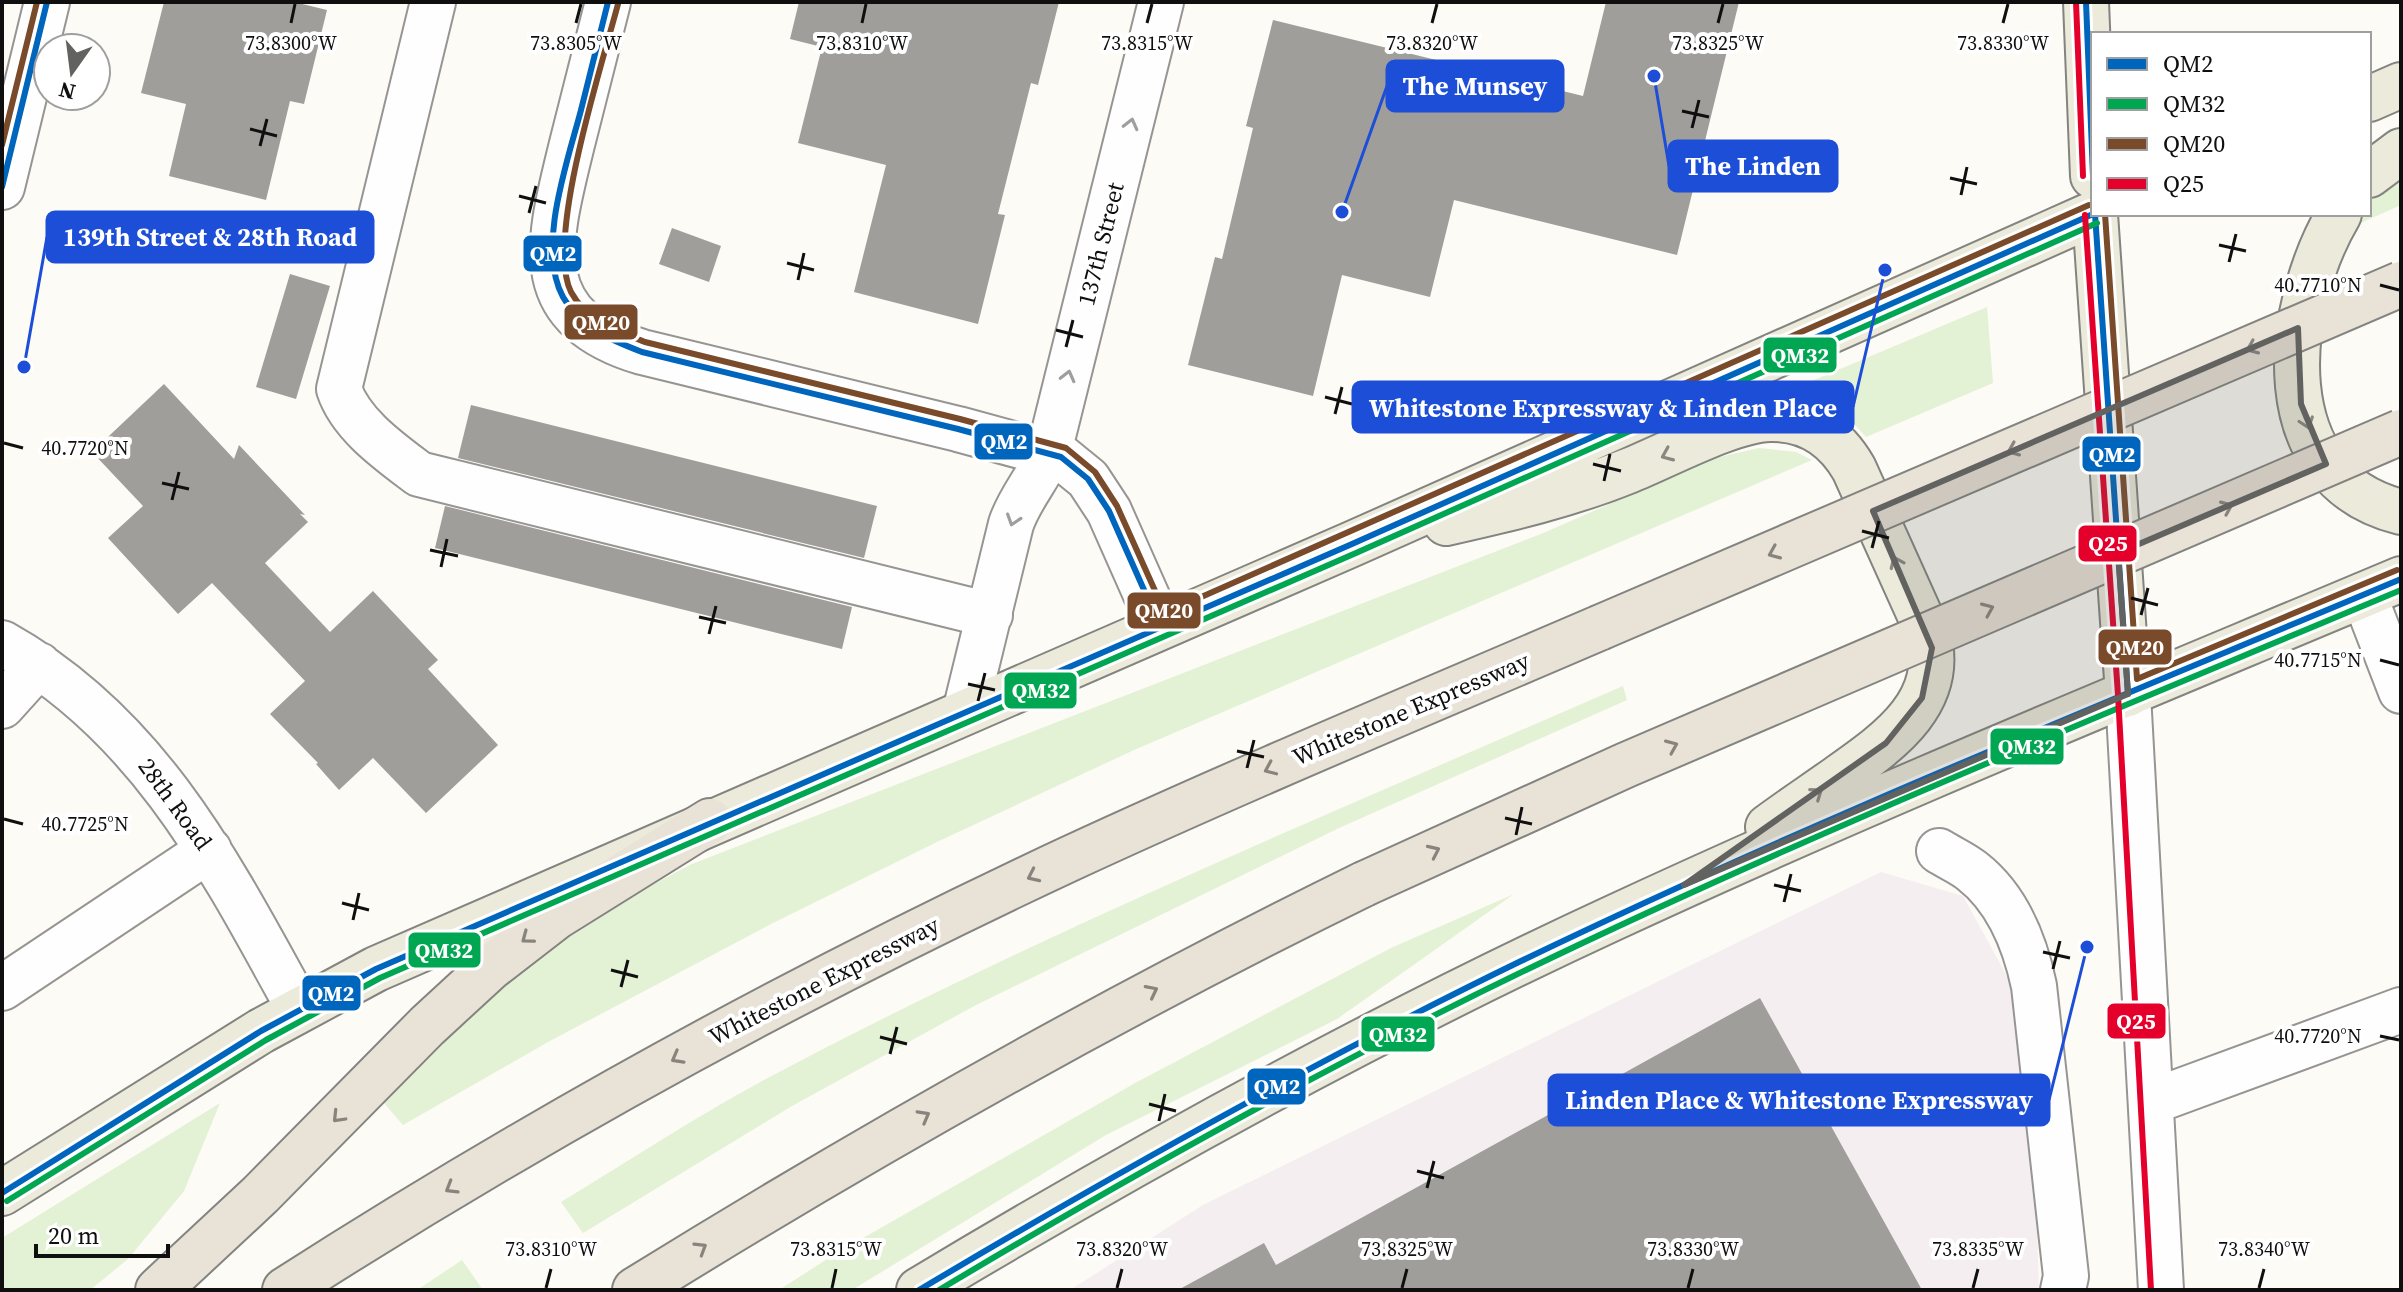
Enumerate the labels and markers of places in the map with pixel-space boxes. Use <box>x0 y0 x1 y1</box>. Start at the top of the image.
callout: The Munsey <box>1387 61 1563 111</box>
callout: The Linden <box>1669 141 1837 191</box>
callout: 139th Street & 28th Road <box>47 212 373 262</box>
callout: Whitestone Expressway & Linden Place <box>1353 382 1853 432</box>
callout: Linden Place & Whitestone Expressway <box>1549 1075 2049 1125</box>

